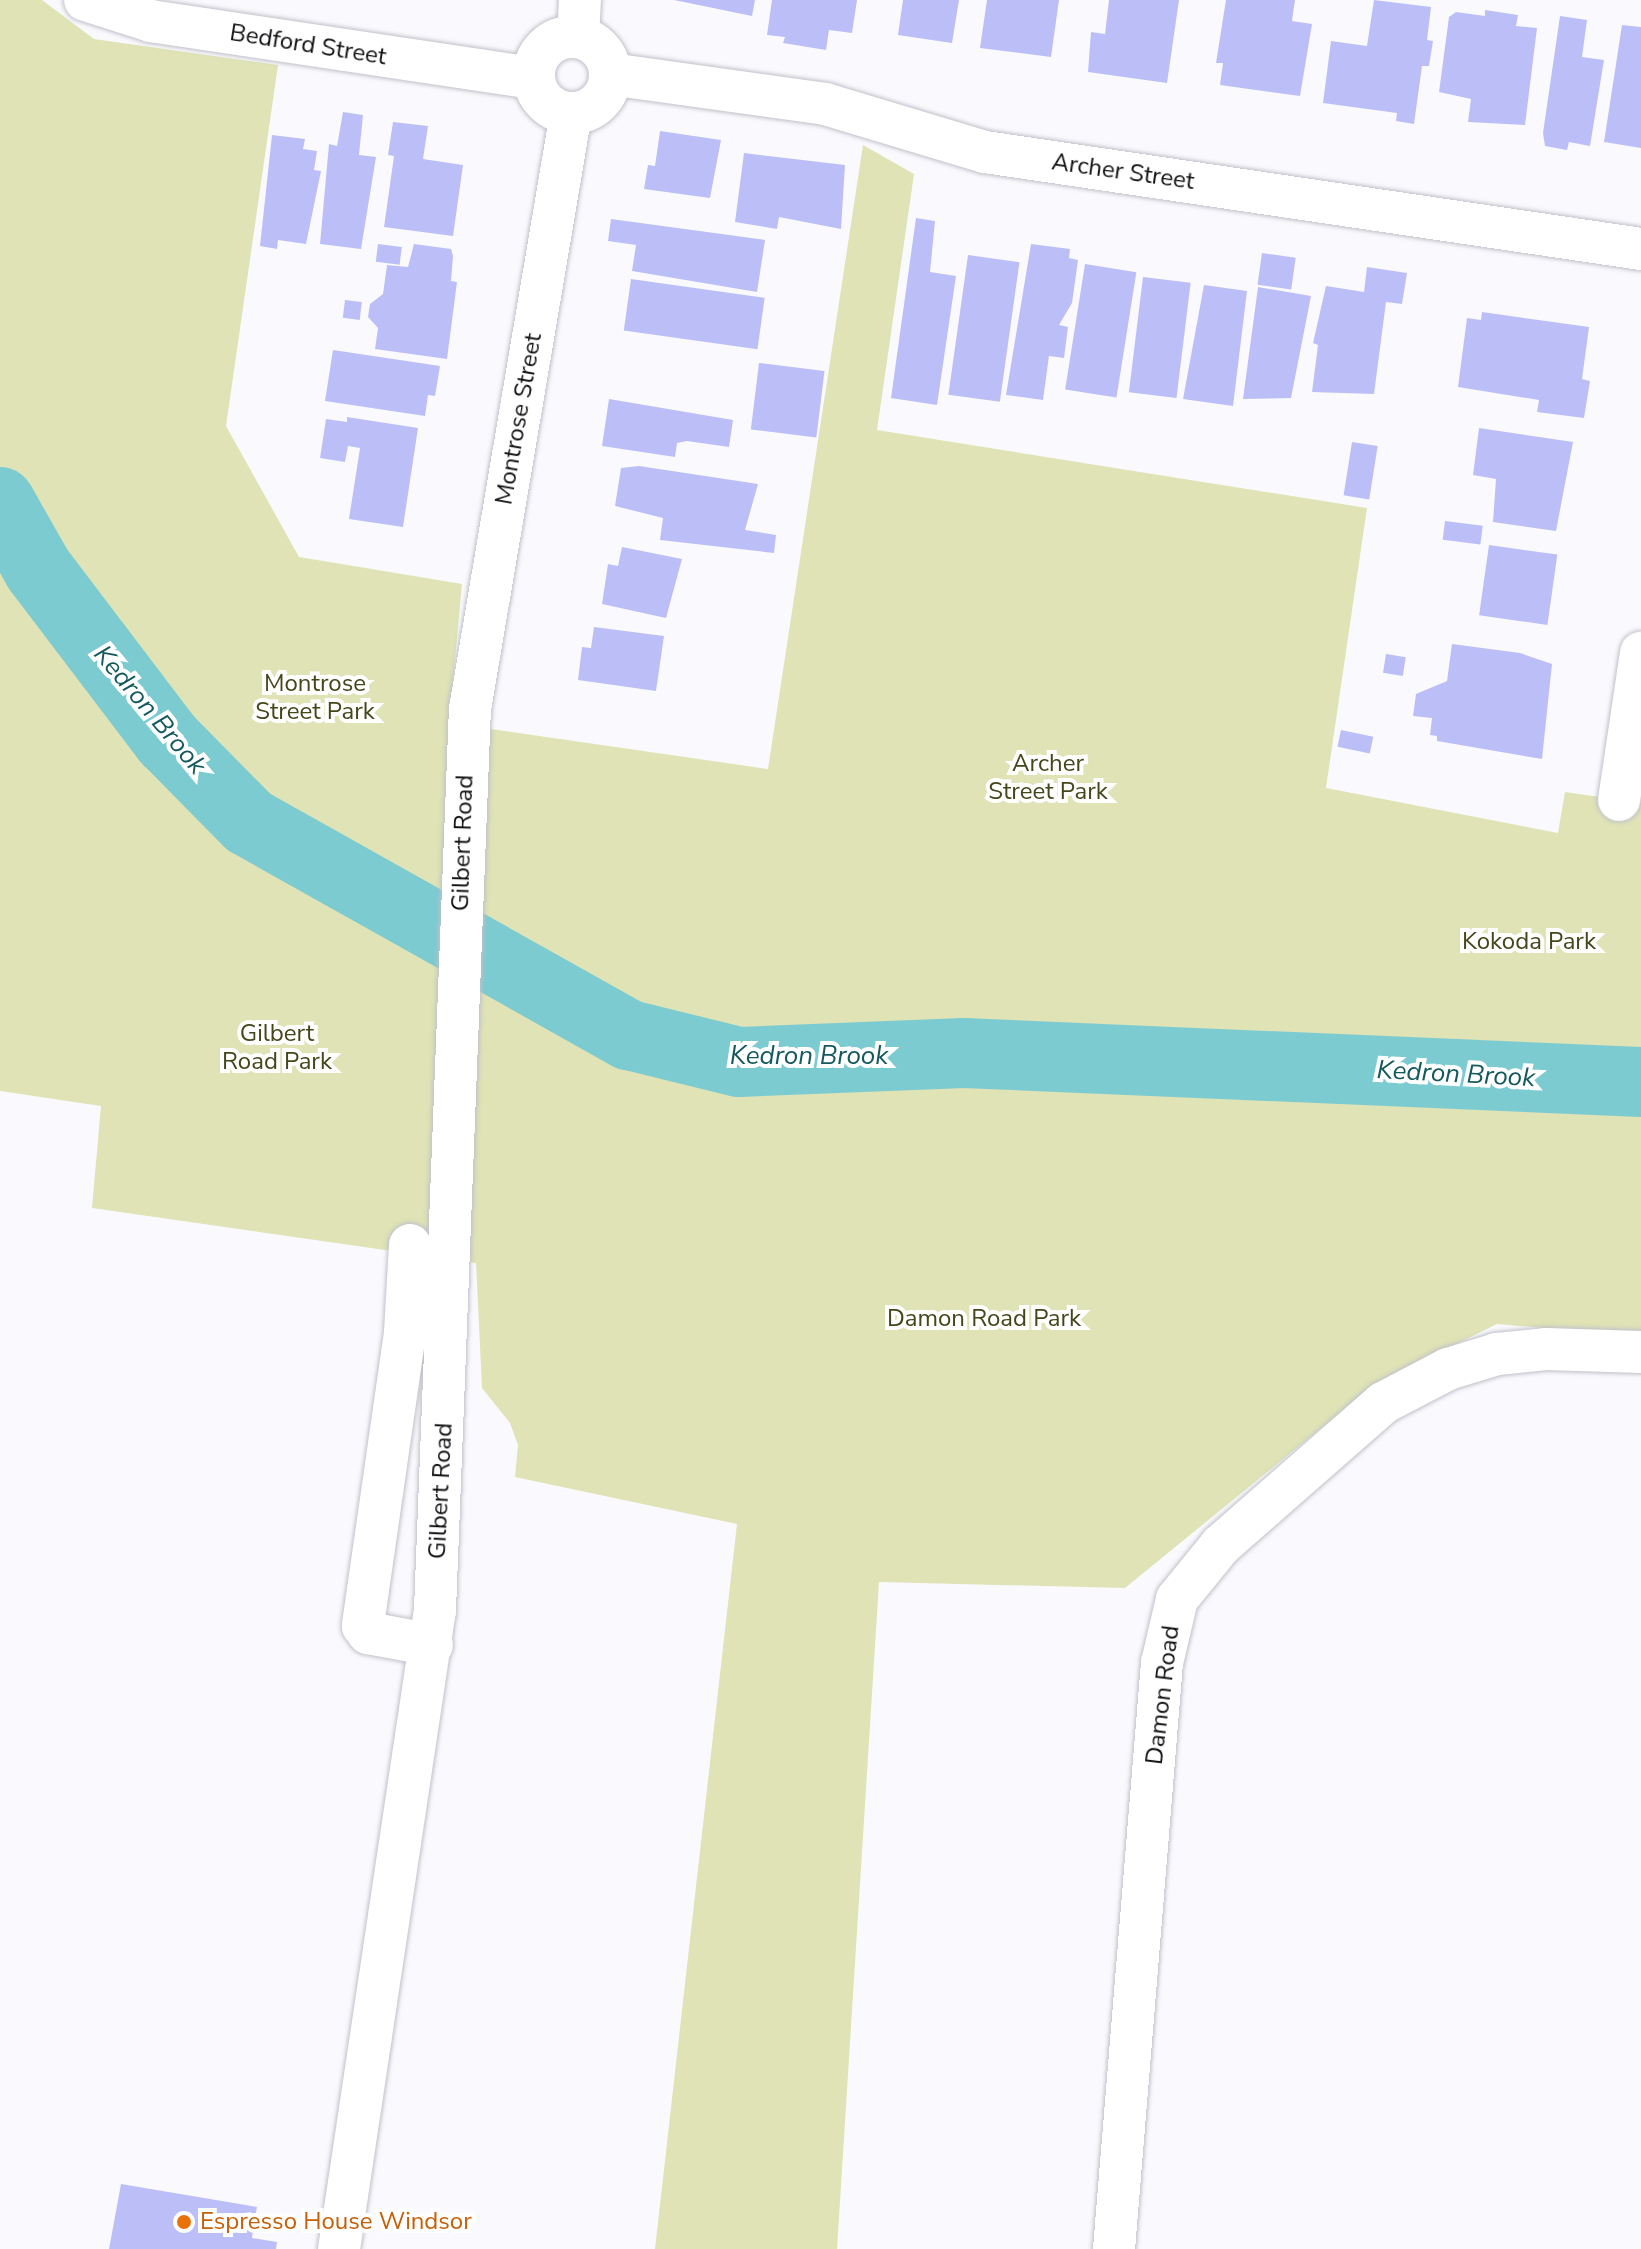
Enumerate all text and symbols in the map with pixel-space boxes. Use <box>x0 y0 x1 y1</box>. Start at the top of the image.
street label: Bedford Street <box>228 18 388 72</box>
street label: Archer Street <box>1050 148 1196 196</box>
street label: Montrose Street <box>490 331 548 507</box>
water label: Kedron Brook <box>87 639 213 781</box>
park label: Montrose Street Park <box>255 670 375 726</box>
park label: Archer Street Park <box>988 750 1108 806</box>
street label: Gilbert Road <box>446 774 480 912</box>
park label: Kokoda Park <box>1462 928 1596 956</box>
park label: Gilbert Road Park <box>222 1020 332 1076</box>
water label: Kedron Brook <box>730 1040 888 1072</box>
water label: Kedron Brook <box>1376 1054 1536 1094</box>
park label: Damon Road Park <box>887 1305 1081 1333</box>
street label: Gilbert Road <box>423 1422 459 1560</box>
street label: Damon Road <box>1140 1624 1186 1766</box>
place label: Espresso House Windsor <box>200 2208 472 2236</box>
marker: Espresso House Windsor <box>175 2213 193 2231</box>

